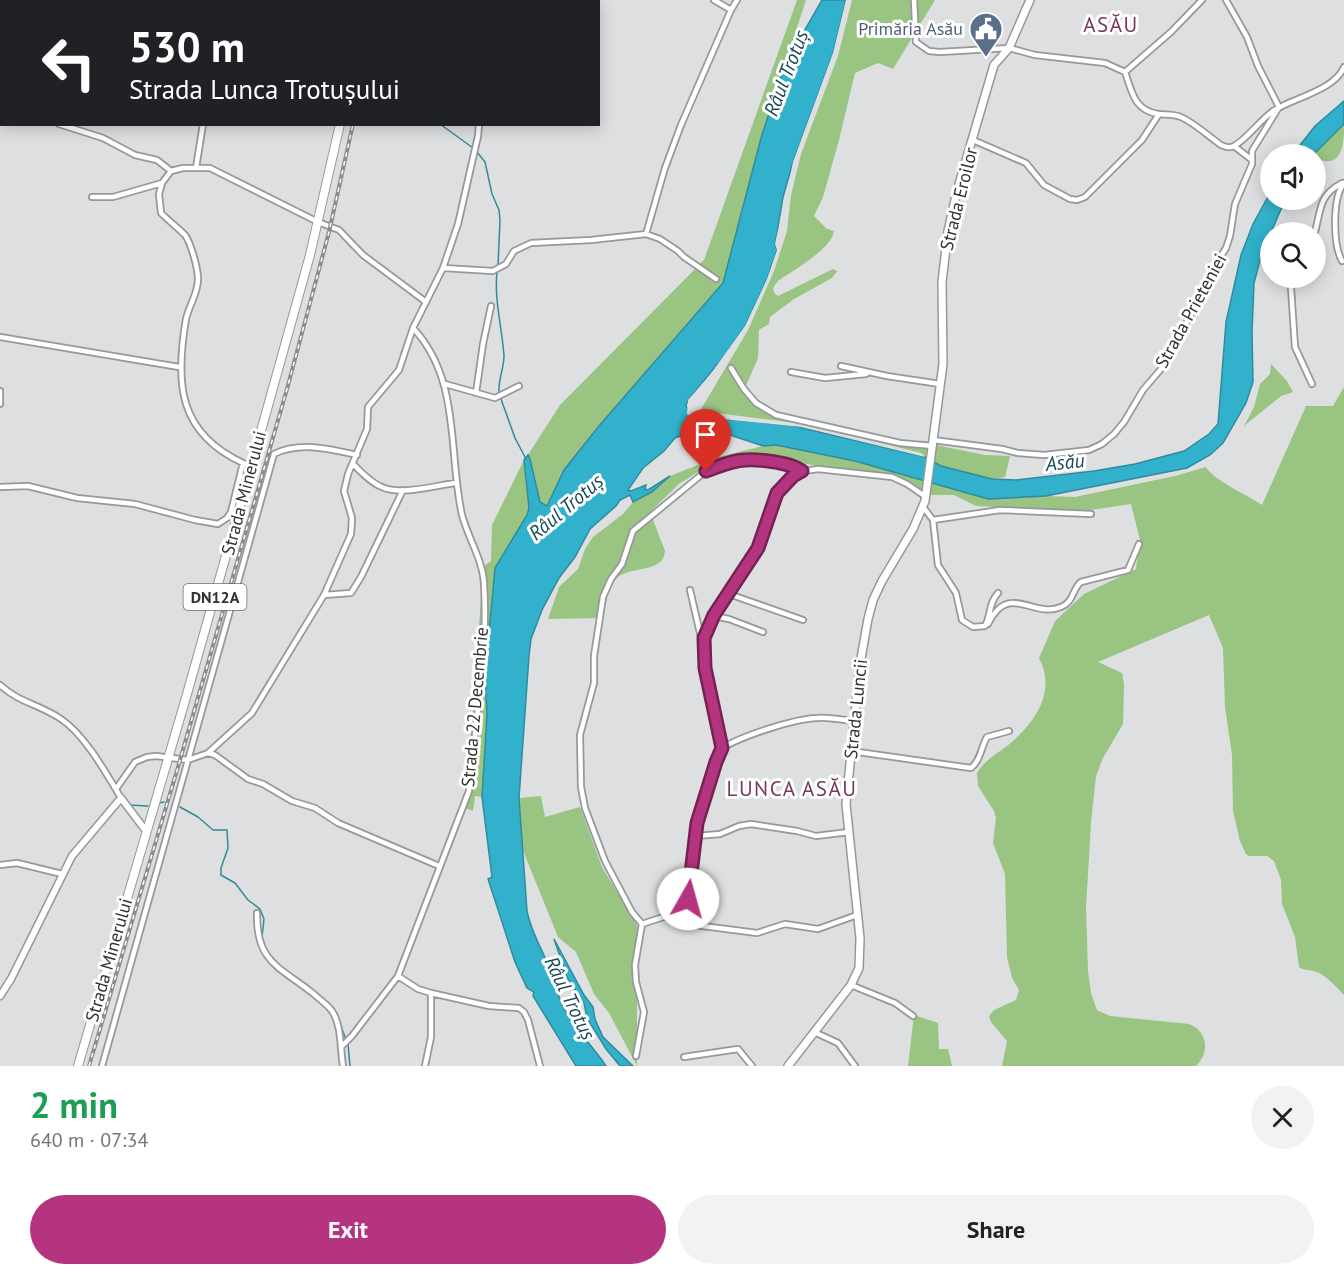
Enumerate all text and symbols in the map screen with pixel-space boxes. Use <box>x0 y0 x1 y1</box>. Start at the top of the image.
public building icon: Primăria Asău <box>968 11 1004 58</box>
district label: ASĂU <box>1083 11 1139 38</box>
place label: Primăria Asău <box>858 17 963 40</box>
text: 530 m <box>129 19 245 74</box>
icon: left <box>30 24 108 102</box>
water label: Râul Trotuș <box>758 26 814 120</box>
text: Strada Lunca Trotușului <box>129 72 400 106</box>
map controls <box>1260 144 1326 288</box>
button: sound <box>1260 144 1326 210</box>
street label: Strada Eroilor <box>935 145 982 253</box>
button: search <box>1260 222 1326 288</box>
street label: Strada Prieteniei <box>1150 249 1231 372</box>
pin <box>680 409 731 471</box>
icon: arrive <box>689 418 722 451</box>
street label: Strada Minerului <box>216 428 271 558</box>
water label: Asău <box>1043 447 1086 477</box>
water label: Râul Trotuș <box>523 468 609 546</box>
road number: DN12A <box>184 584 246 610</box>
street label: Strada 22 Decembrie <box>456 626 493 788</box>
street label: Strada Luncii <box>839 658 872 760</box>
district label: LUNCA ASĂU <box>727 775 857 802</box>
position arrow <box>656 867 720 931</box>
street label: Strada Minerului <box>80 895 137 1024</box>
water label: Râul Trotuș <box>539 952 601 1044</box>
text: 2 min <box>30 1081 118 1128</box>
button: close <box>1251 1086 1314 1149</box>
text: 640 m · 07:34 <box>30 1127 148 1153</box>
button: Exit <box>30 1195 666 1264</box>
button: Share <box>678 1195 1314 1264</box>

